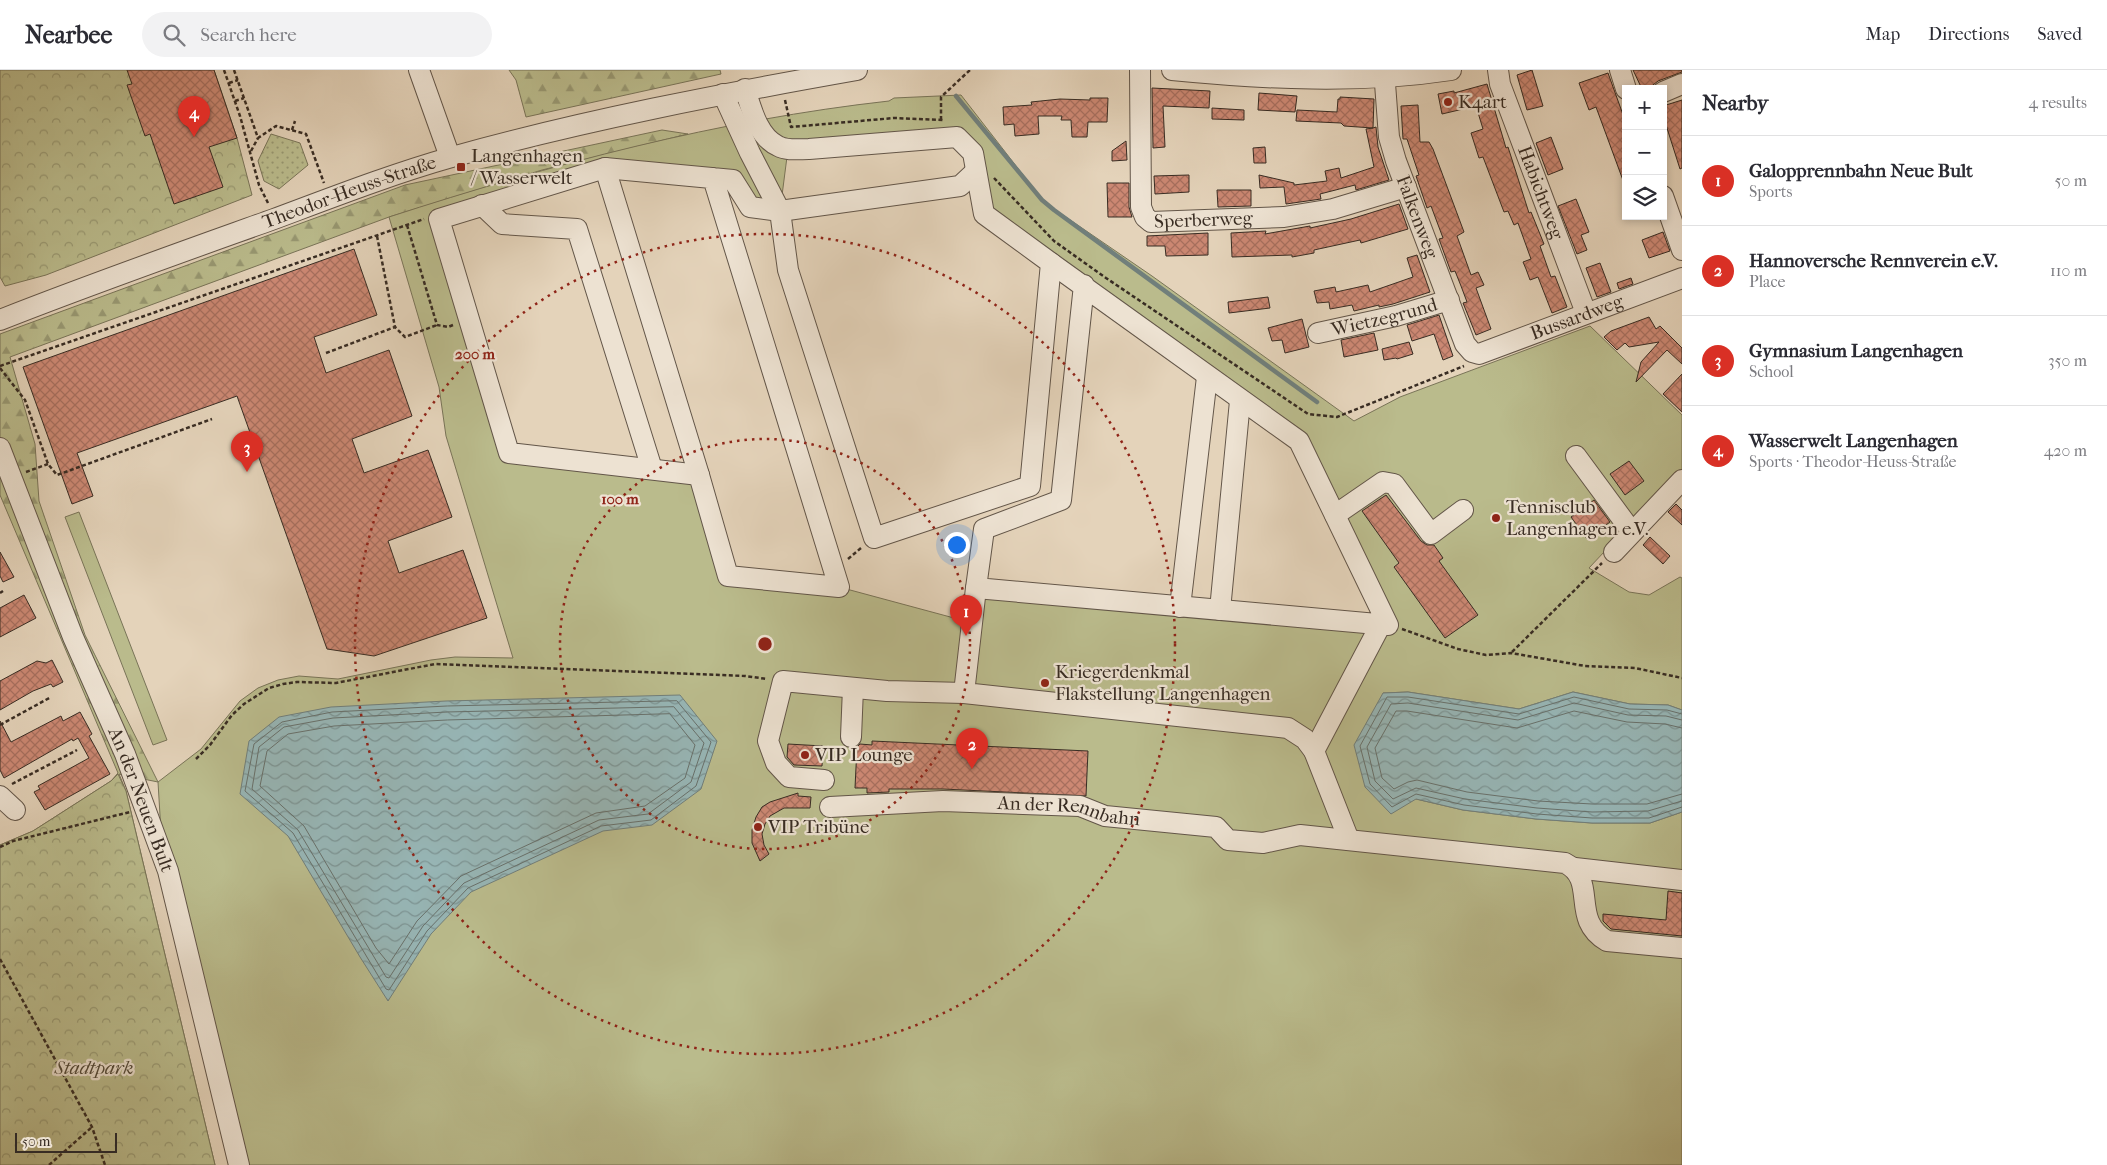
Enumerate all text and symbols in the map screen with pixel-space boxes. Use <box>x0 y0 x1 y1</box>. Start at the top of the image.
search box <box>142 12 492 57</box>
text: Nearbee <box>25 21 112 49</box>
icon: search <box>160 21 188 49</box>
text: Search here <box>200 24 297 46</box>
text: Map <box>1866 24 1900 45</box>
text: Directions <box>1928 24 2009 45</box>
text: Saved <box>2037 24 2082 45</box>
map controls <box>1622 85 1667 220</box>
button: + <box>1622 85 1667 130</box>
place label: K4art <box>1458 91 1507 113</box>
text: Nearby <box>1702 91 1768 115</box>
text: 4 results <box>2029 93 2087 112</box>
pin: 4 <box>178 96 210 137</box>
marker: K4art <box>1442 96 1454 108</box>
button: − <box>1622 130 1667 175</box>
street label: Habichtweg <box>1513 143 1569 243</box>
place label: Langenhagen / Wasserwelt <box>470 145 583 189</box>
street label: Theodor-Heuss-Straße <box>259 151 439 233</box>
text: Galopprennbahn Neue Bult <box>1749 160 1973 182</box>
marker: Langenhagen / Wasserwelt <box>455 161 467 173</box>
text: 1 <box>1715 171 1721 190</box>
text: 50 m <box>2055 171 2087 190</box>
street label: Falkenweg <box>1391 172 1443 262</box>
button: layers <box>1622 175 1667 220</box>
text: Sports <box>1749 182 1792 201</box>
street label: Sperberweg <box>1154 207 1254 233</box>
text: Hannoversche Rennverein e.V. <box>1749 250 1998 272</box>
text: 2 <box>1714 261 1722 280</box>
text: 110 m <box>2050 261 2087 280</box>
text: Place <box>1749 272 1785 291</box>
street label: Bussardweg <box>1527 290 1627 345</box>
street label: Wietzegrund <box>1328 293 1440 341</box>
text: Gymnasium Langenhagen <box>1749 340 1963 362</box>
text: 200 m <box>455 345 495 363</box>
text: 3 <box>1715 351 1721 370</box>
text: 350 m <box>2048 351 2087 370</box>
text: School <box>1749 362 1794 381</box>
text: Wasserwelt Langenhagen <box>1749 430 1958 452</box>
pin: 3 <box>231 431 263 472</box>
text: 4 <box>1713 441 1723 460</box>
text: 420 m <box>2044 441 2087 460</box>
text: Sports · Theodor-Heuss-Straße <box>1749 452 1956 471</box>
text: 100 m <box>601 490 639 508</box>
place label: Tennisclub Langenhagen e.V. <box>1506 496 1649 540</box>
marker: Tennisclub Langenhagen e.V. <box>1490 512 1502 524</box>
your location <box>944 532 970 558</box>
pin: 1 <box>950 595 982 636</box>
centre of rings <box>756 635 774 653</box>
place label: Kriegerdenkmal Flakstellung Langenhagen <box>1055 661 1271 705</box>
marker: Kriegerdenkmal Flakstellung Langenhagen <box>1039 677 1051 689</box>
street label: An der Neuen Bult <box>103 723 178 875</box>
pin: 2 <box>956 728 988 769</box>
place label: VIP Lounge <box>814 744 913 766</box>
marker: VIP Lounge <box>799 749 811 761</box>
street label: An der Rennbahn <box>996 792 1141 830</box>
place label: VIP Tribüne <box>767 816 869 838</box>
marker: VIP Tribüne <box>752 821 764 833</box>
park label: Stadtpark <box>53 1057 134 1079</box>
scale bar <box>15 1130 118 1153</box>
text: 50 m <box>22 1133 50 1150</box>

